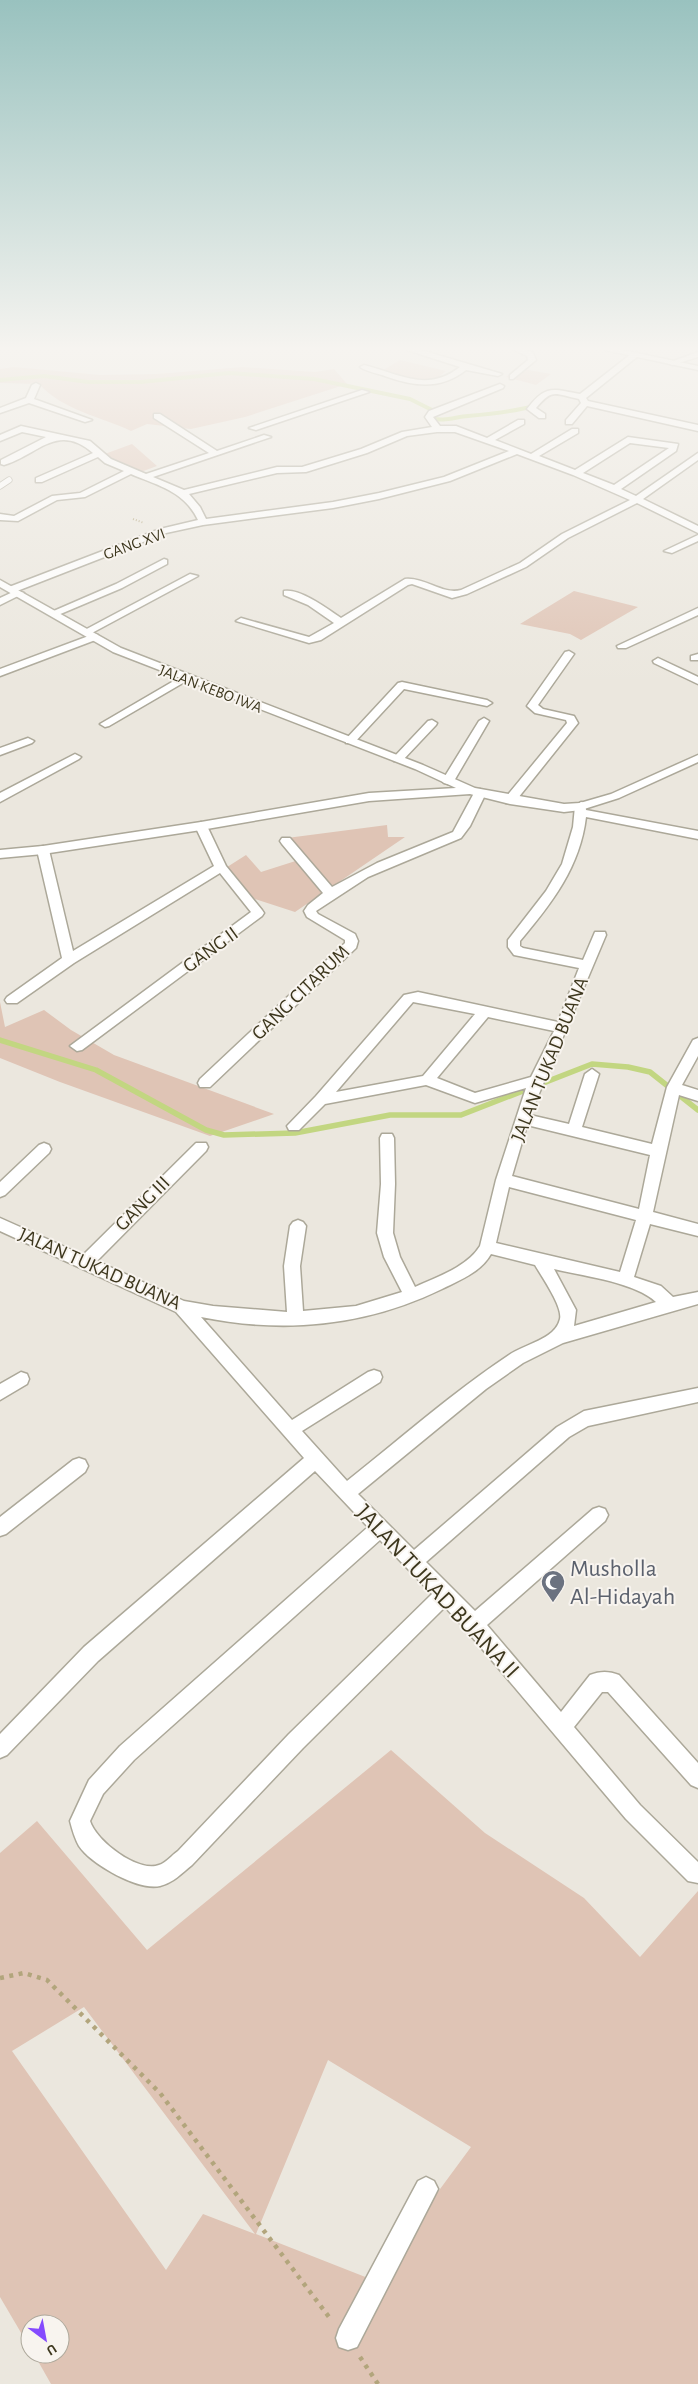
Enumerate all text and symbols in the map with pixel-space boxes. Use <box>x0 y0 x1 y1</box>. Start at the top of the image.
street label: GANG XVI <box>101 525 167 563</box>
street label: JALAN KEBO IWA <box>157 662 264 716</box>
street label: GANG II <box>179 923 242 976</box>
street label: GANG CITARUM <box>248 941 353 1044</box>
street label: JALAN TUKAD BUANA <box>508 974 592 1144</box>
street label: GANG III <box>111 1172 174 1235</box>
street label: JALAN TUKAD BUANA <box>15 1224 184 1314</box>
street label: JALAN TUKAD BUANA II <box>351 1500 524 1683</box>
place label: Musholla Al-Hidayah <box>570 1557 675 1609</box>
mosque icon: Musholla Al-Hidayah <box>540 1569 566 1603</box>
north arrow <box>20 2314 70 2364</box>
text: U <box>44 2341 59 2358</box>

